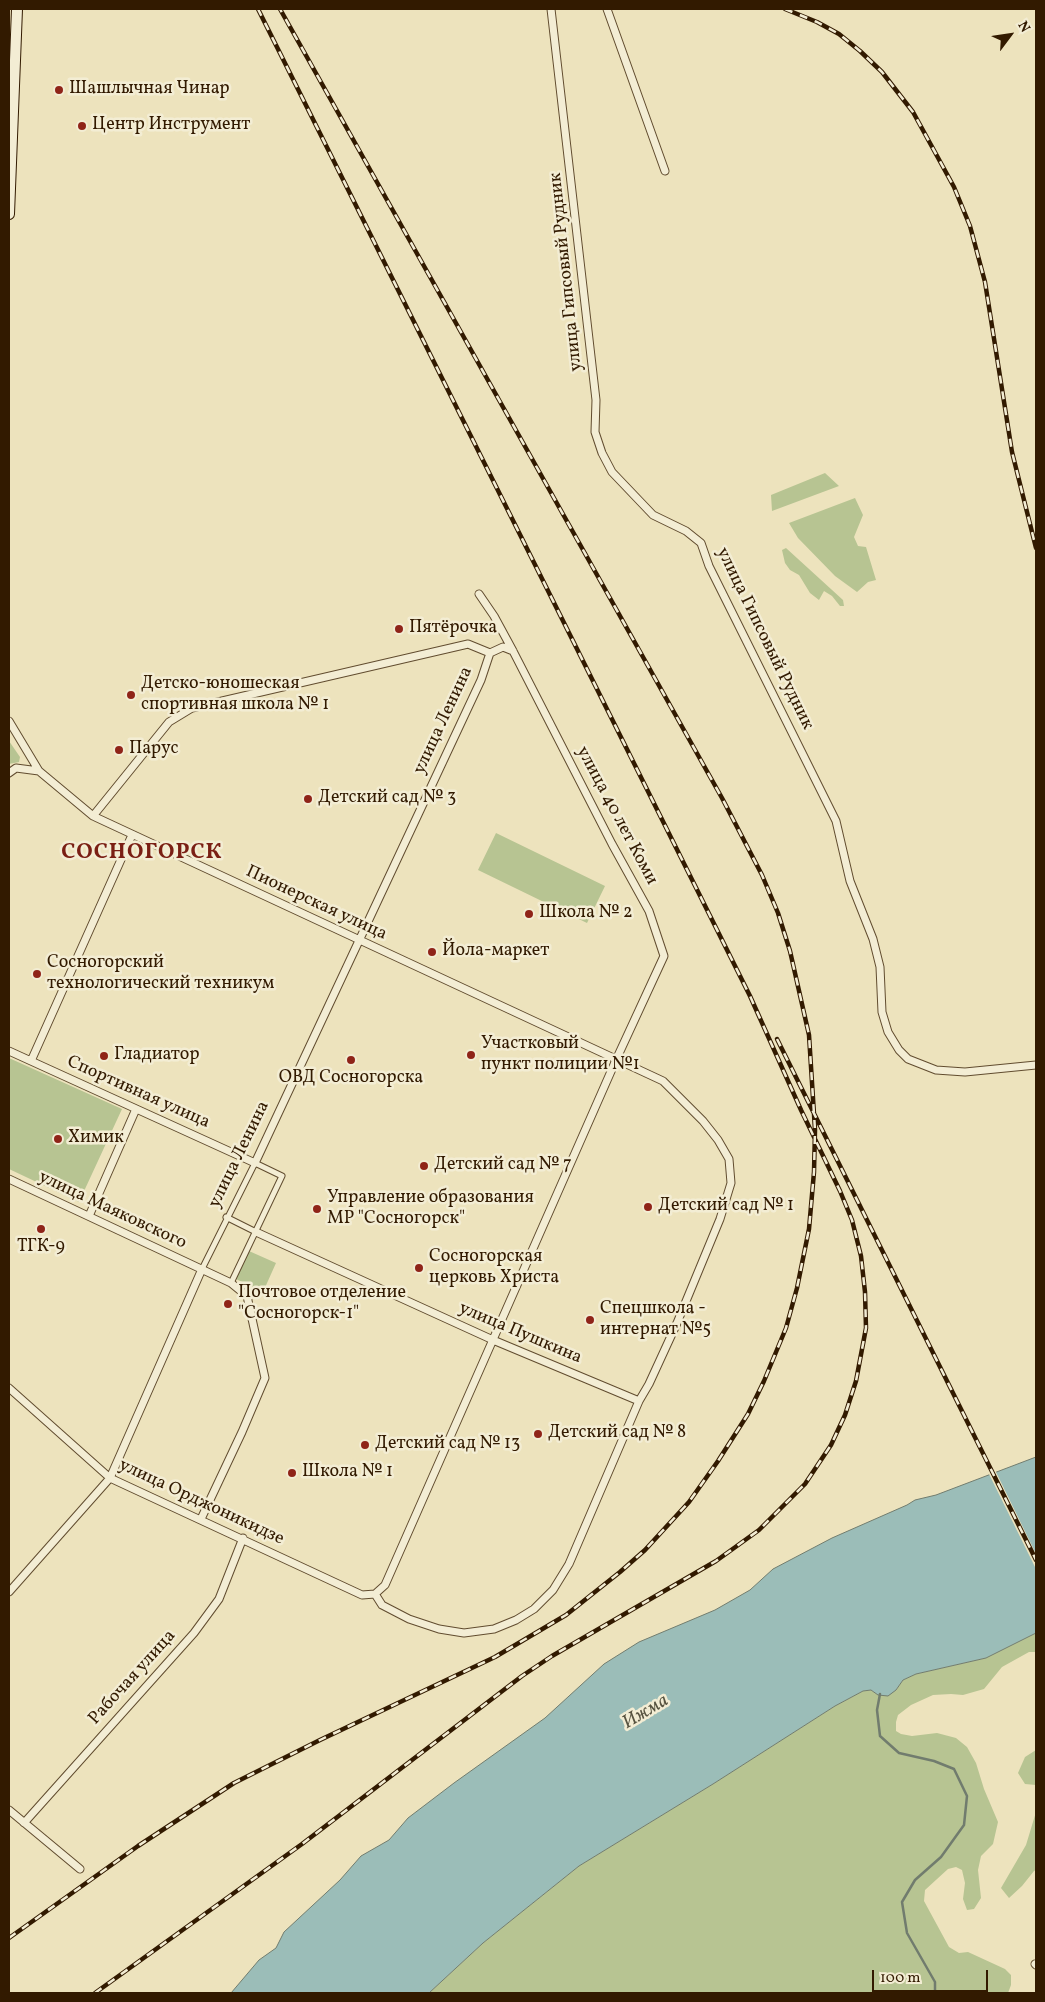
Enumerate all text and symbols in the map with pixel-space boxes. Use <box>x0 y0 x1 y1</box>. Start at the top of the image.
north arrow <box>985 10 1035 60</box>
text: N <box>1013 18 1034 36</box>
place label: Шашлычная Чинар <box>69 79 229 101</box>
marker: Шашлычная Чинар <box>53 84 65 96</box>
place label: Центр Инструмент <box>92 115 250 137</box>
marker: Центр Инструмент <box>76 120 88 132</box>
street label: улица Гипсовый Рудник <box>546 171 588 373</box>
street label: улица Гипсовый Рудник <box>710 544 818 734</box>
place label: Пятёрочка <box>409 618 497 640</box>
marker: Пятёрочка <box>393 623 405 635</box>
street label: улица Ленина <box>410 664 478 778</box>
place label: Детско-юношеская спортивная школа № 1 <box>141 674 329 716</box>
marker: Детско-юношеская спортивная школа № 1 <box>125 689 137 701</box>
place label: Парус <box>129 739 179 761</box>
street label: улица 40 лет Коми <box>570 743 662 889</box>
marker: Парус <box>113 744 125 756</box>
place label: Детский сад № 3 <box>318 788 456 810</box>
marker: Детский сад № 3 <box>302 793 314 805</box>
district label: СОСНОГОРСК <box>60 841 224 867</box>
street label: Пионерская улица <box>242 862 390 946</box>
place label: Школа № 2 <box>539 903 633 925</box>
marker: Школа № 2 <box>523 908 535 920</box>
place label: Йола-маркет <box>442 941 549 963</box>
marker: Йола-маркет <box>426 946 438 958</box>
place label: Сосногорский технологический техникум <box>47 953 274 996</box>
marker: Сосногорский технологический техникум <box>31 968 43 980</box>
place label: Участковый пункт полиции №1 <box>481 1034 640 1076</box>
place label: Гладиатор <box>114 1045 200 1067</box>
marker: Участковый пункт полиции №1 <box>465 1049 477 1061</box>
marker: Гладиатор <box>98 1050 110 1062</box>
street label: Спортивная улица <box>63 1052 213 1134</box>
marker: ОВД Сосногорска <box>345 1054 357 1066</box>
place label: ОВД Сосногорска <box>279 1068 423 1090</box>
street label: улица Ленина <box>205 1098 275 1212</box>
place label: Химик <box>68 1128 124 1150</box>
marker: Химик <box>52 1133 64 1145</box>
place label: Детский сад № 7 <box>434 1155 572 1177</box>
marker: Детский сад № 7 <box>418 1160 430 1172</box>
street label: улица Маяковского <box>34 1167 190 1255</box>
place label: Управление образования МР "Сосногорск" <box>327 1188 534 1230</box>
place label: Детский сад № 1 <box>658 1196 794 1218</box>
marker: Детский сад № 1 <box>642 1201 654 1213</box>
marker: Управление образования МР "Сосногорск" <box>311 1203 323 1215</box>
marker: ТГК-9 <box>35 1223 47 1235</box>
place label: ТГК-9 <box>17 1237 65 1259</box>
place label: Сосногорская церковь Христа <box>429 1247 559 1290</box>
marker: Сосногорская церковь Христа <box>413 1262 425 1274</box>
place label: Почтовое отделение "Сосногорск-1" <box>238 1283 406 1326</box>
marker: Почтовое отделение "Сосногорск-1" <box>222 1298 234 1310</box>
street label: улица Пушкина <box>455 1298 585 1370</box>
place label: Спецшкола - интернат №5 <box>600 1299 711 1342</box>
marker: Спецшкола - интернат №5 <box>584 1314 596 1326</box>
place label: Детский сад № 8 <box>548 1423 686 1445</box>
marker: Детский сад № 8 <box>532 1428 544 1440</box>
place label: Детский сад № 13 <box>375 1434 520 1456</box>
marker: Детский сад № 13 <box>359 1439 371 1451</box>
street label: улица Орджоникидзе <box>115 1455 287 1551</box>
place label: Школа № 1 <box>302 1462 393 1484</box>
marker: Школа № 1 <box>286 1467 298 1479</box>
street label: Рабочая улица <box>85 1626 181 1730</box>
water label: Ижма <box>619 1690 673 1736</box>
scale bar <box>875 1960 991 1992</box>
text: 100 m <box>880 1968 920 1989</box>

